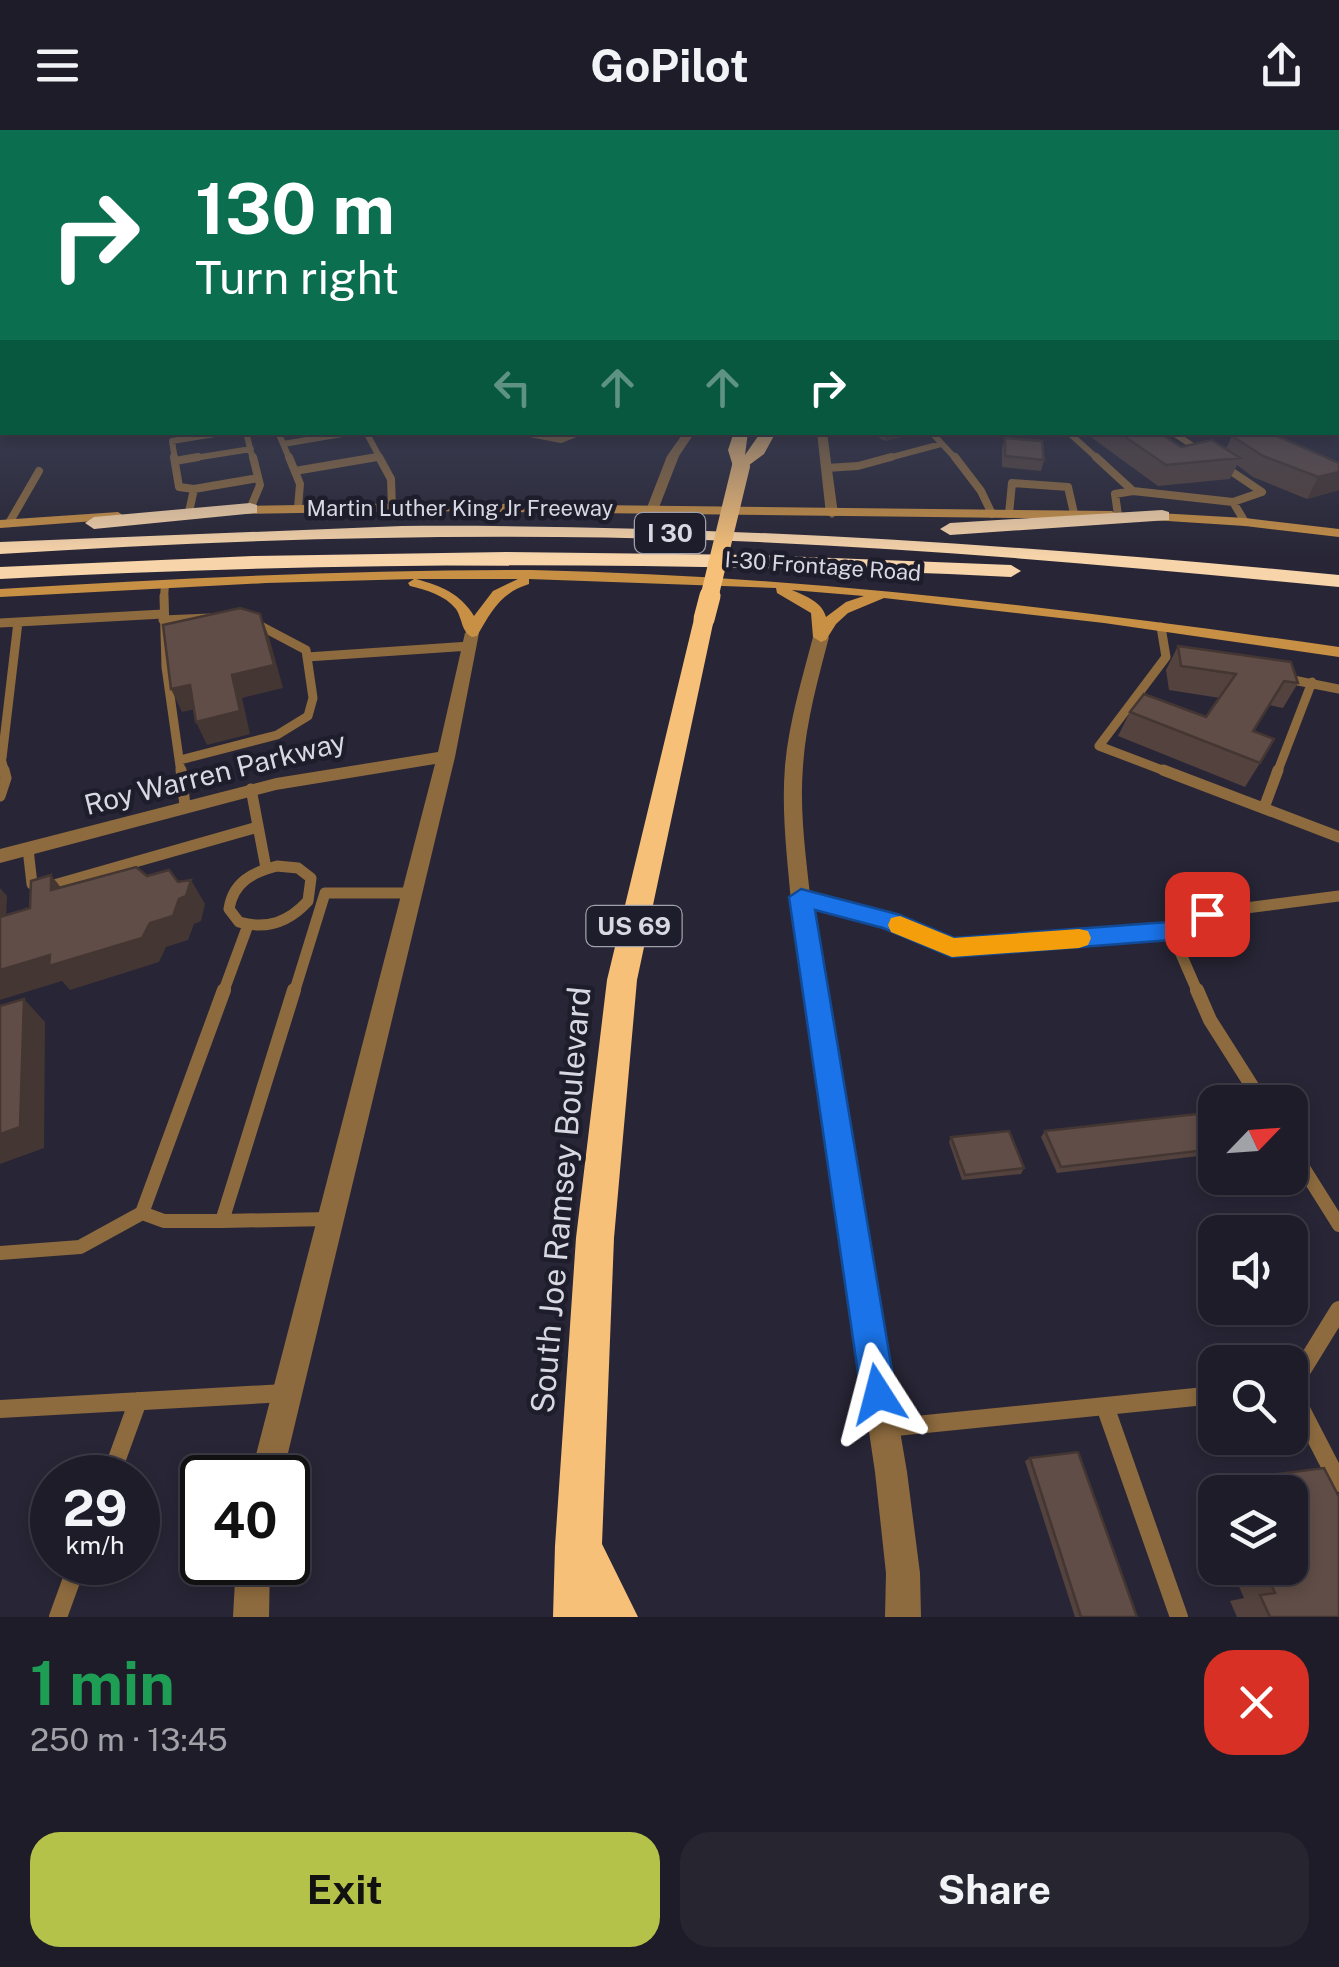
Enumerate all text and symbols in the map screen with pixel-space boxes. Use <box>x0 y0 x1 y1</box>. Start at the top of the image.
icon: menu <box>30 38 85 93</box>
icon: share <box>1254 38 1309 93</box>
text: GoPilot <box>590 39 749 92</box>
text: 130 m <box>195 167 395 250</box>
icon: right <box>30 170 160 300</box>
text: Turn right <box>195 251 399 304</box>
icon: left <box>485 360 540 415</box>
icon: ahead <box>590 360 645 415</box>
icon: ahead <box>695 360 750 415</box>
icon: right <box>800 360 855 415</box>
street label: Martin Luther King Jr Freeway <box>307 495 614 521</box>
road number: I 30 <box>635 513 705 553</box>
street label: I-30 Frontage Road <box>724 546 922 586</box>
street label: Roy Warren Parkway <box>81 724 349 821</box>
pin <box>1165 872 1250 957</box>
icon: arrive <box>1180 887 1235 942</box>
road number: US 69 <box>586 906 682 946</box>
street label: South Joe Ramsey Boulevard <box>523 985 598 1415</box>
north arrow <box>1198 1085 1308 1195</box>
map controls <box>1198 1085 1308 1585</box>
button: sound <box>1198 1215 1308 1325</box>
position arrow <box>826 1342 930 1446</box>
button: search <box>1198 1345 1308 1455</box>
speed limit sign: 40 <box>180 1455 310 1585</box>
button: layers <box>1198 1475 1308 1585</box>
text: 29 <box>63 1478 127 1537</box>
text: km/h <box>66 1530 124 1560</box>
text: 1 min <box>30 1648 175 1719</box>
button: close <box>1204 1650 1309 1755</box>
text: 250 m · 13:45 <box>30 1721 228 1758</box>
button: Exit <box>30 1832 660 1947</box>
button: Share <box>680 1832 1309 1947</box>

